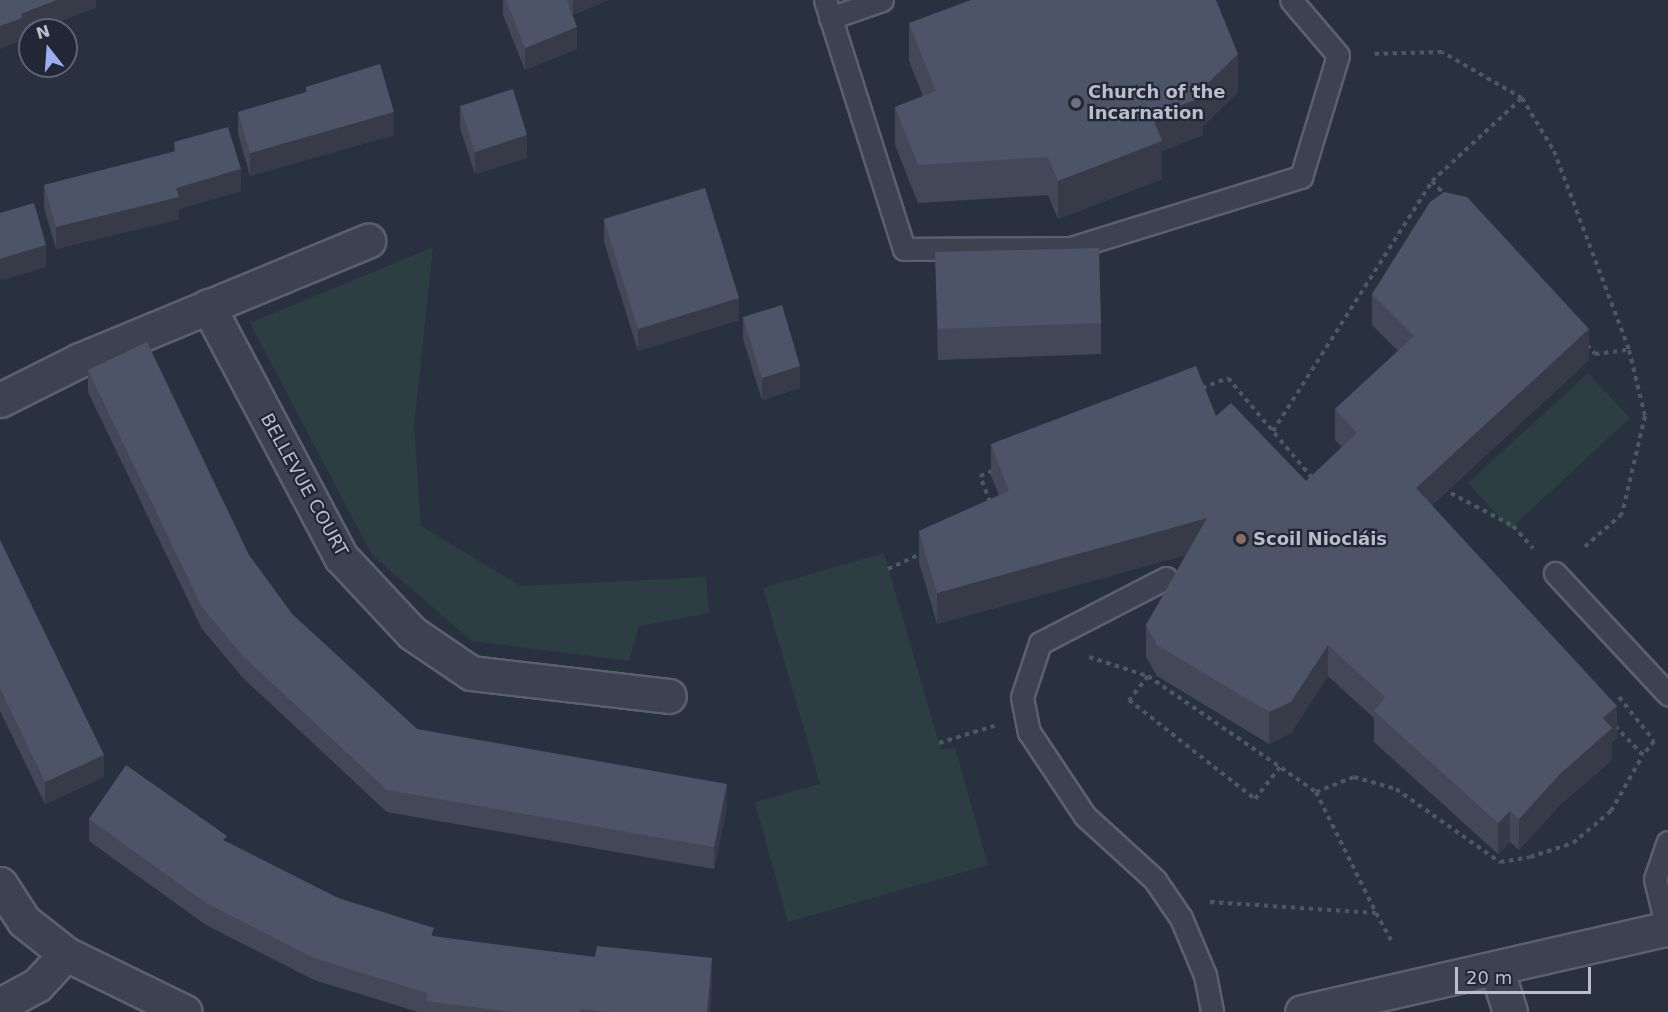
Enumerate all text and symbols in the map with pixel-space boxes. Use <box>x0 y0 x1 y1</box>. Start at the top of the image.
north arrow <box>18 18 78 78</box>
text: N <box>34 21 52 43</box>
place label: Church of the Incarnation <box>1088 82 1226 124</box>
marker: Church of the Incarnation <box>1069 96 1083 110</box>
street label: BELLEVUE COURT <box>256 410 352 560</box>
place label: Scoil Niocláis <box>1253 528 1387 550</box>
marker: Scoil Niocláis <box>1234 532 1248 546</box>
scale bar <box>1458 955 1594 993</box>
text: 20 m <box>1466 967 1512 988</box>

